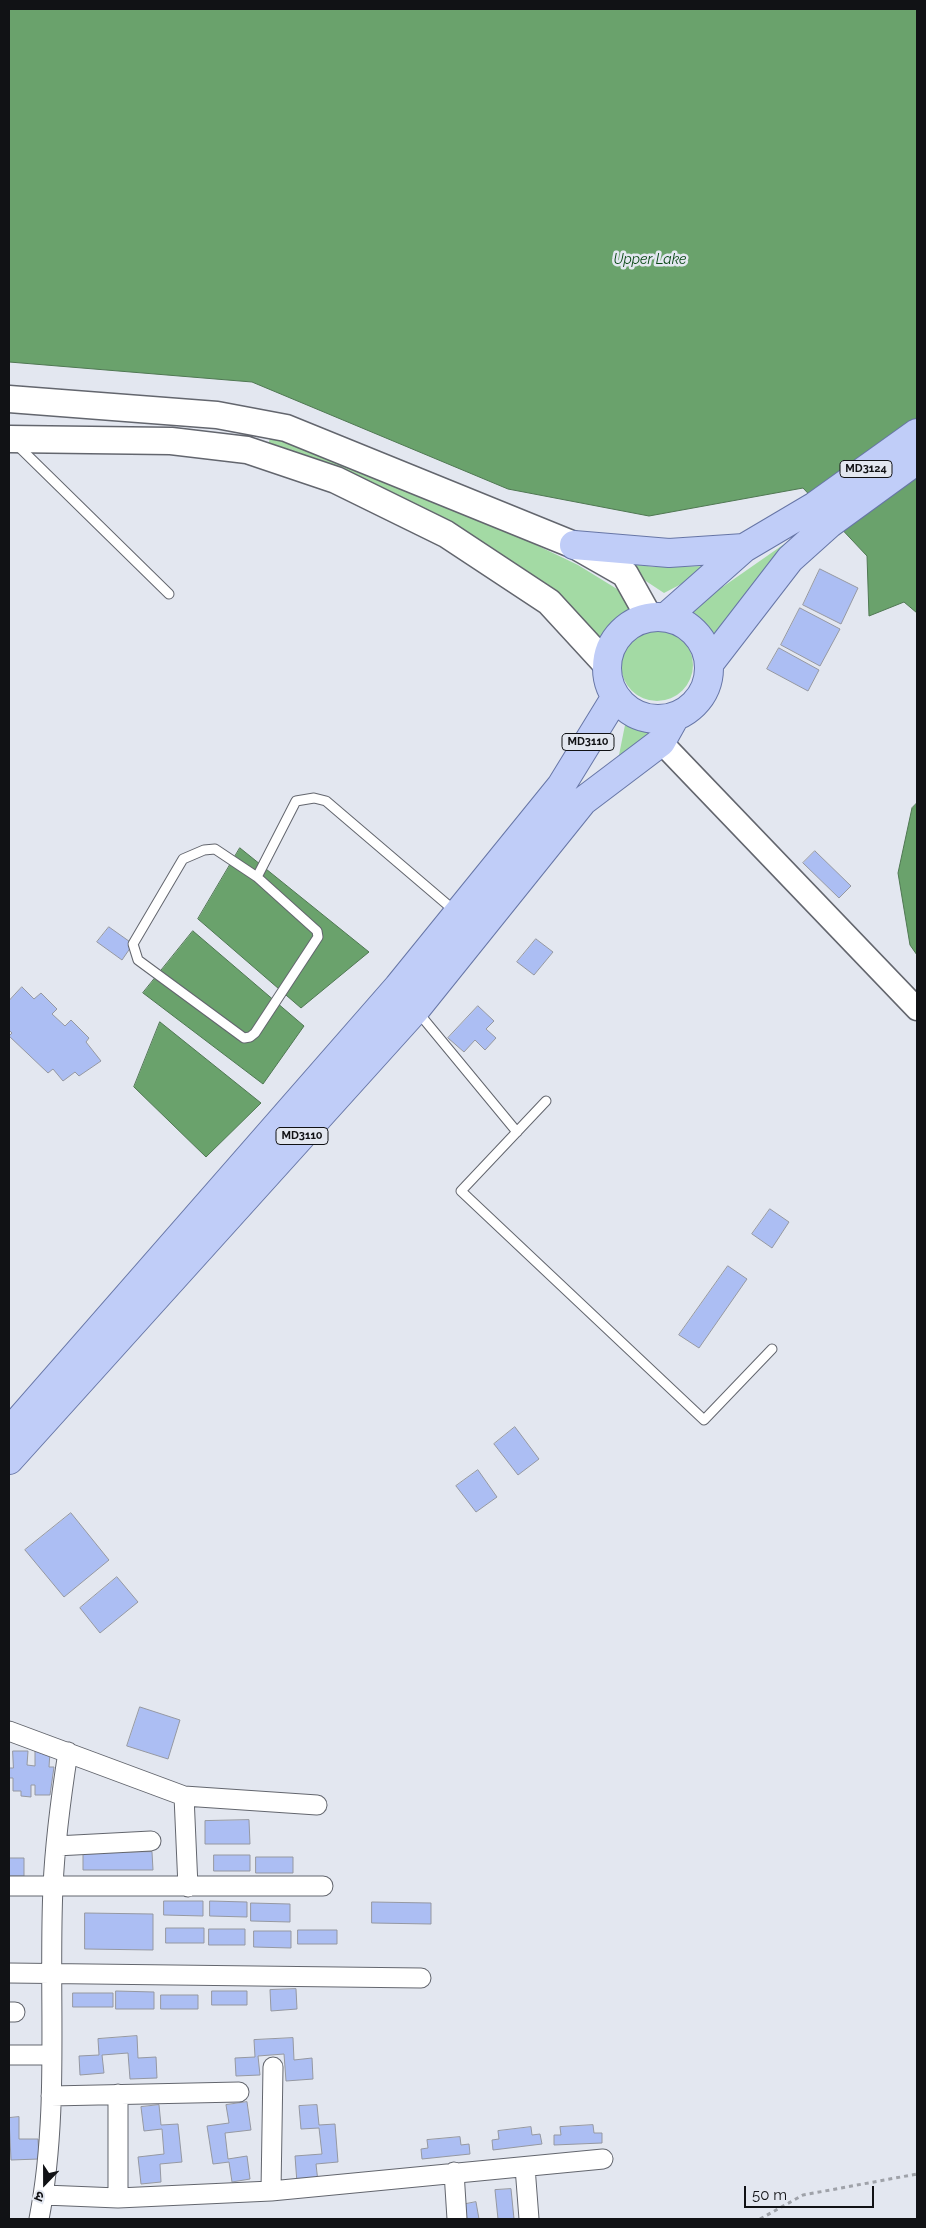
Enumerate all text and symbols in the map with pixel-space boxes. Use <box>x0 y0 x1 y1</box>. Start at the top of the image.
water label: Upper Lake <box>613 252 687 268</box>
road number: MD3124 <box>840 460 892 478</box>
road number: MD3110 <box>562 734 614 750</box>
road number: MD3110 <box>276 1128 328 1144</box>
north arrow <box>20 2158 70 2208</box>
scale bar <box>746 2176 876 2208</box>
text: 50 m <box>752 2186 787 2204</box>
text: उ <box>33 2188 46 2206</box>

